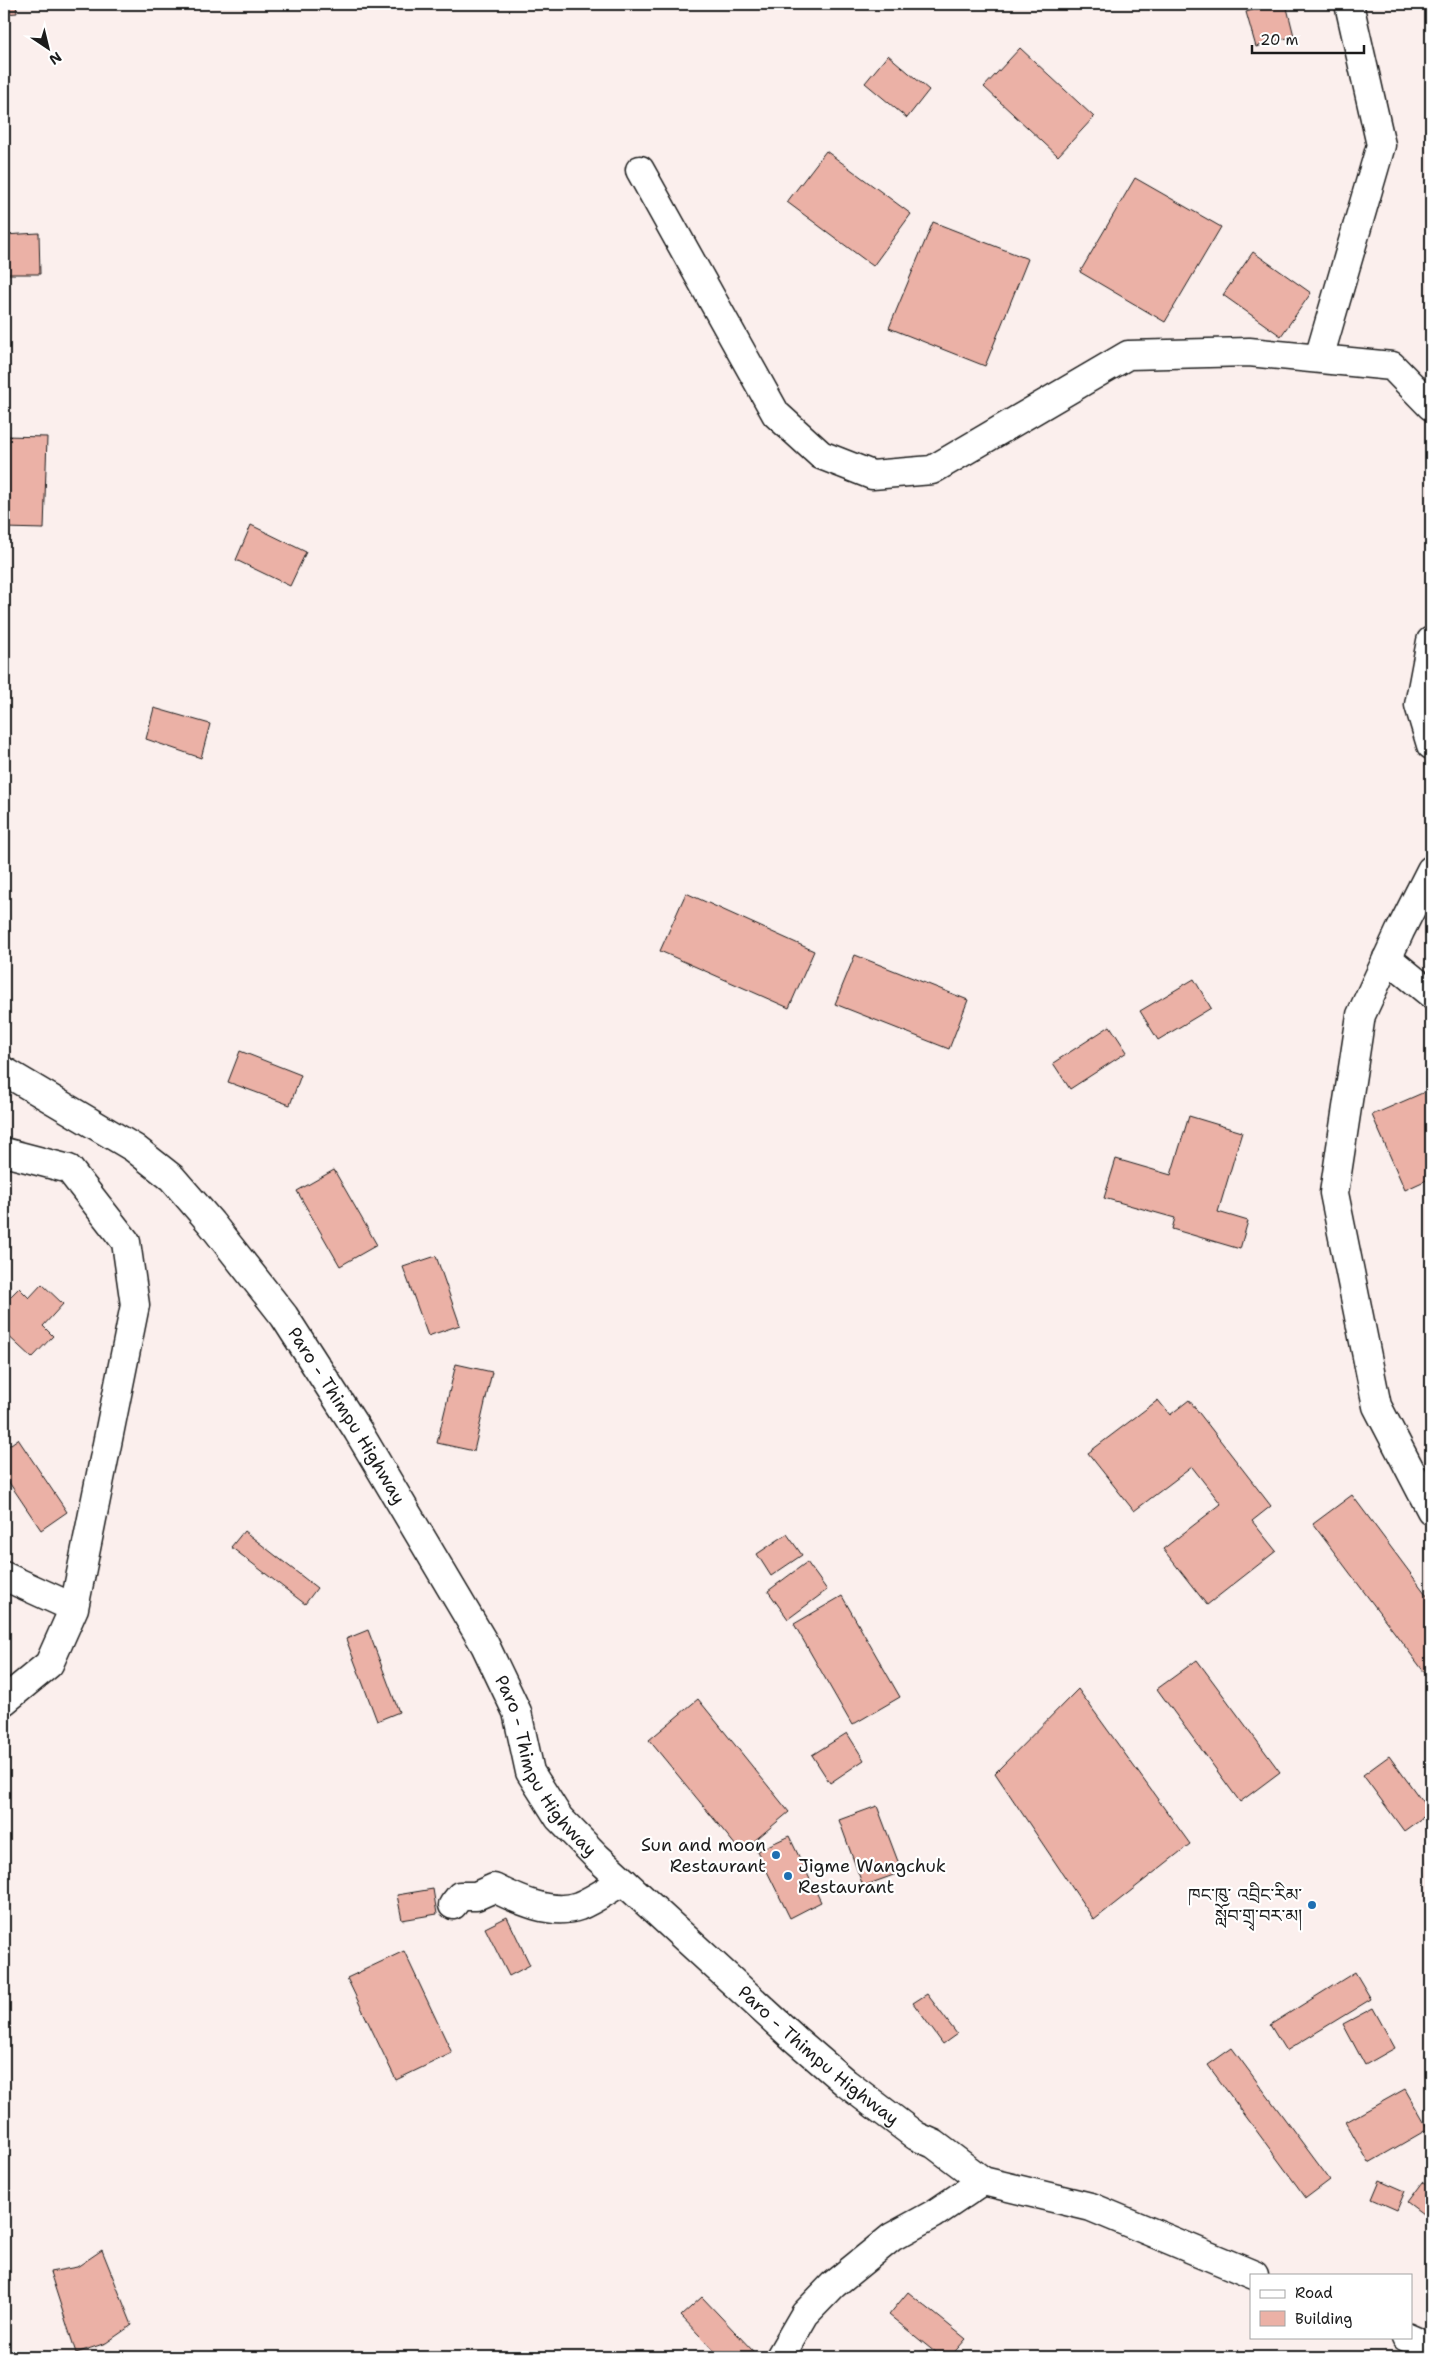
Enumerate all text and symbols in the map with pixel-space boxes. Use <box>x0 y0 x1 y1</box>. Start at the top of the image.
north arrow <box>22 22 72 72</box>
scale bar <box>1252 22 1365 54</box>
text: 20 m <box>1260 30 1299 50</box>
text: N <box>46 48 65 69</box>
street label: Paro - Thimpu Highway <box>282 1322 411 1509</box>
street label: Paro - Thimpu Highway <box>489 1671 602 1862</box>
place label: Sun and moon Restaurant <box>641 1833 766 1878</box>
marker: Sun and moon Restaurant <box>770 1849 782 1861</box>
place label: Jigme Wangchuk Restaurant <box>798 1854 946 1899</box>
marker: Jigme Wangchuk Restaurant <box>782 1870 794 1882</box>
place label: ཁང་ཁུ་ འབྲིང་རིམ་ སློབ་གྲྭ་བར་མ། <box>1188 1881 1302 1931</box>
marker: ཁང་ཁུ་ འབྲིང་རིམ་ སློབ་གྲྭ་བར་མ། <box>1306 1899 1318 1911</box>
street label: Paro - Thimpu Highway <box>733 1980 904 2131</box>
legend <box>1250 2274 1412 2338</box>
text: Road <box>1295 2283 1333 2303</box>
text: Building <box>1295 2309 1352 2329</box>

